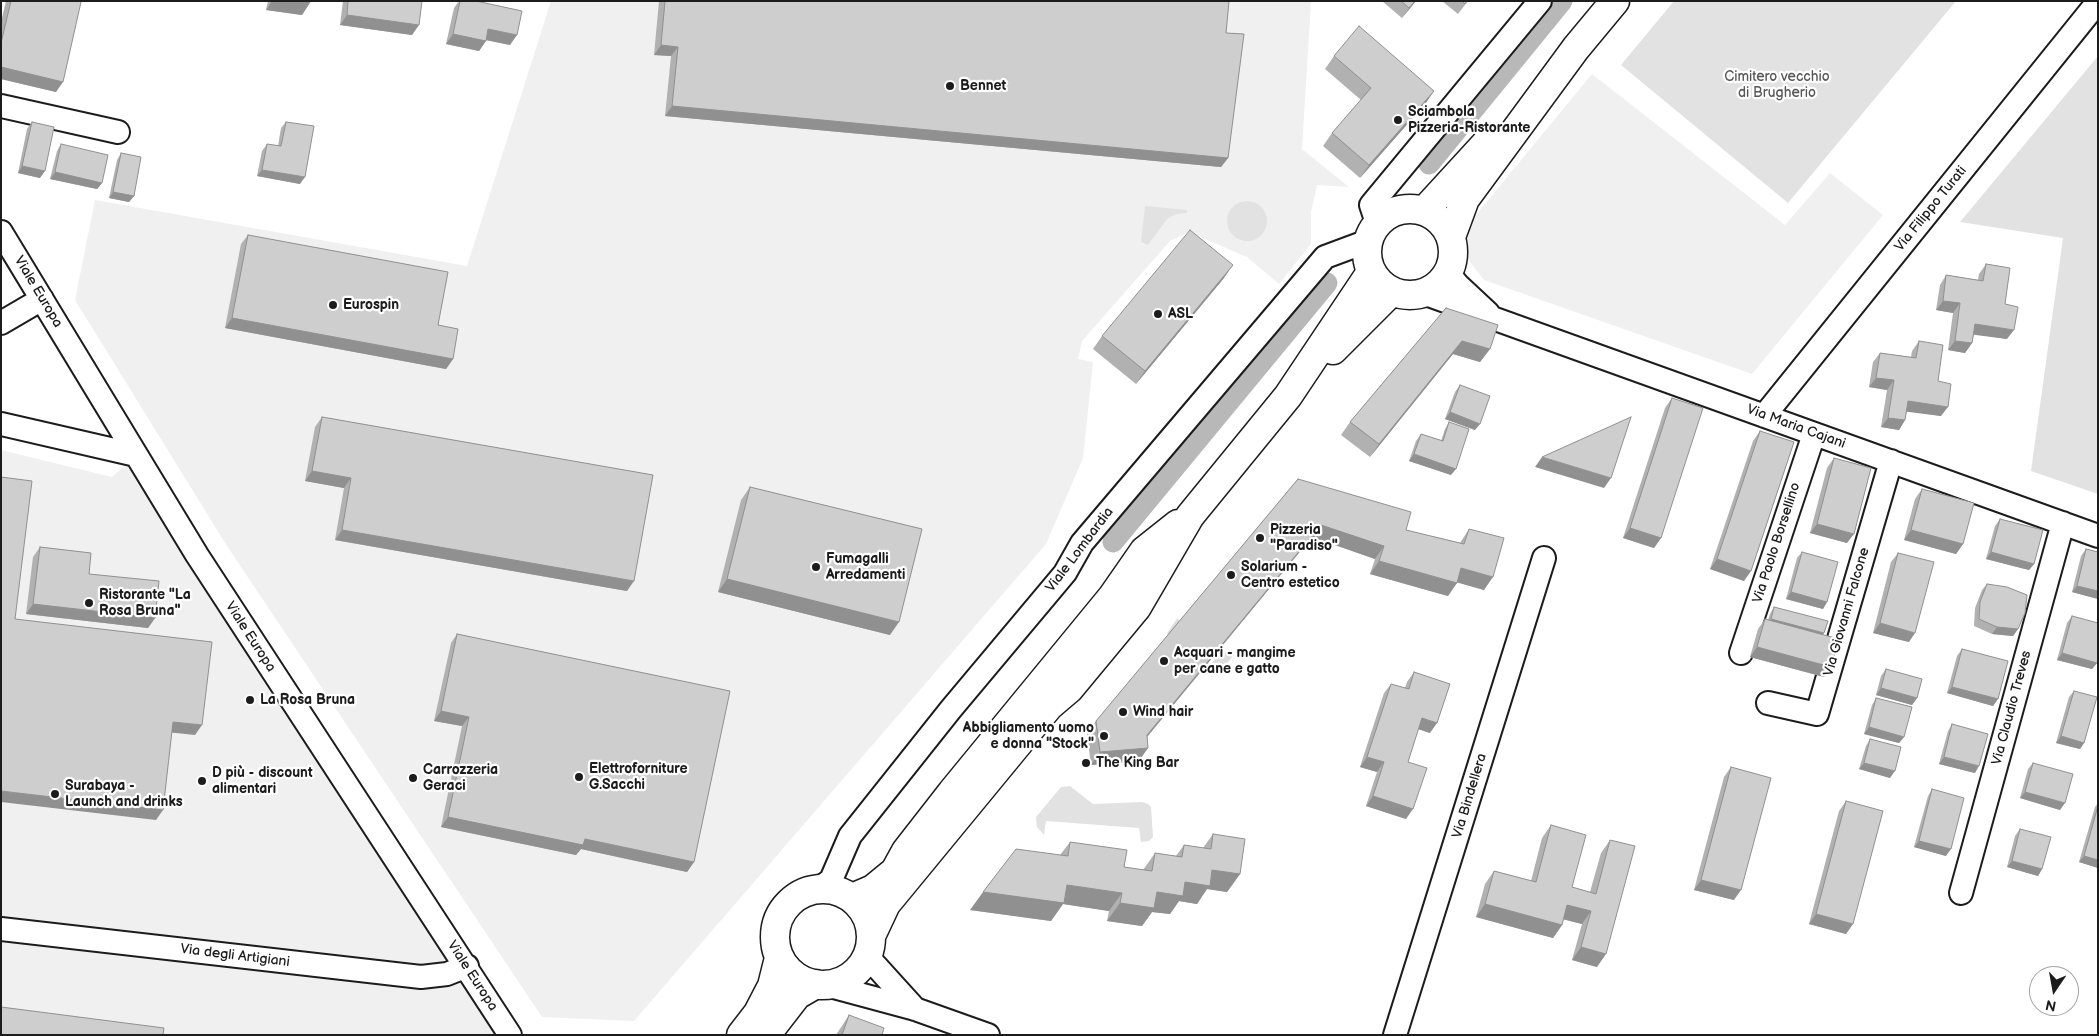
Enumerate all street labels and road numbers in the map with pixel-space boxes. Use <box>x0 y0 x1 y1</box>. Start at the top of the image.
street label: Via Filippo Turati <box>1891 163 1971 255</box>
street label: Viale Europa <box>10 253 66 331</box>
street label: Via Maria Cajani <box>1744 401 1848 453</box>
street label: Via Paolo Borsellino <box>1750 481 1804 605</box>
street label: Viale Lombardia <box>1043 504 1117 596</box>
street label: Via Giovanni Falcone <box>1821 546 1873 678</box>
street label: Viale Europa <box>221 599 279 675</box>
street label: Via Claudio Treves <box>1989 649 2035 767</box>
street label: Via Bindellera <box>1449 752 1491 840</box>
street label: Viale Europa <box>443 938 501 1014</box>
street label: Via degli Artigiani <box>179 941 291 971</box>

